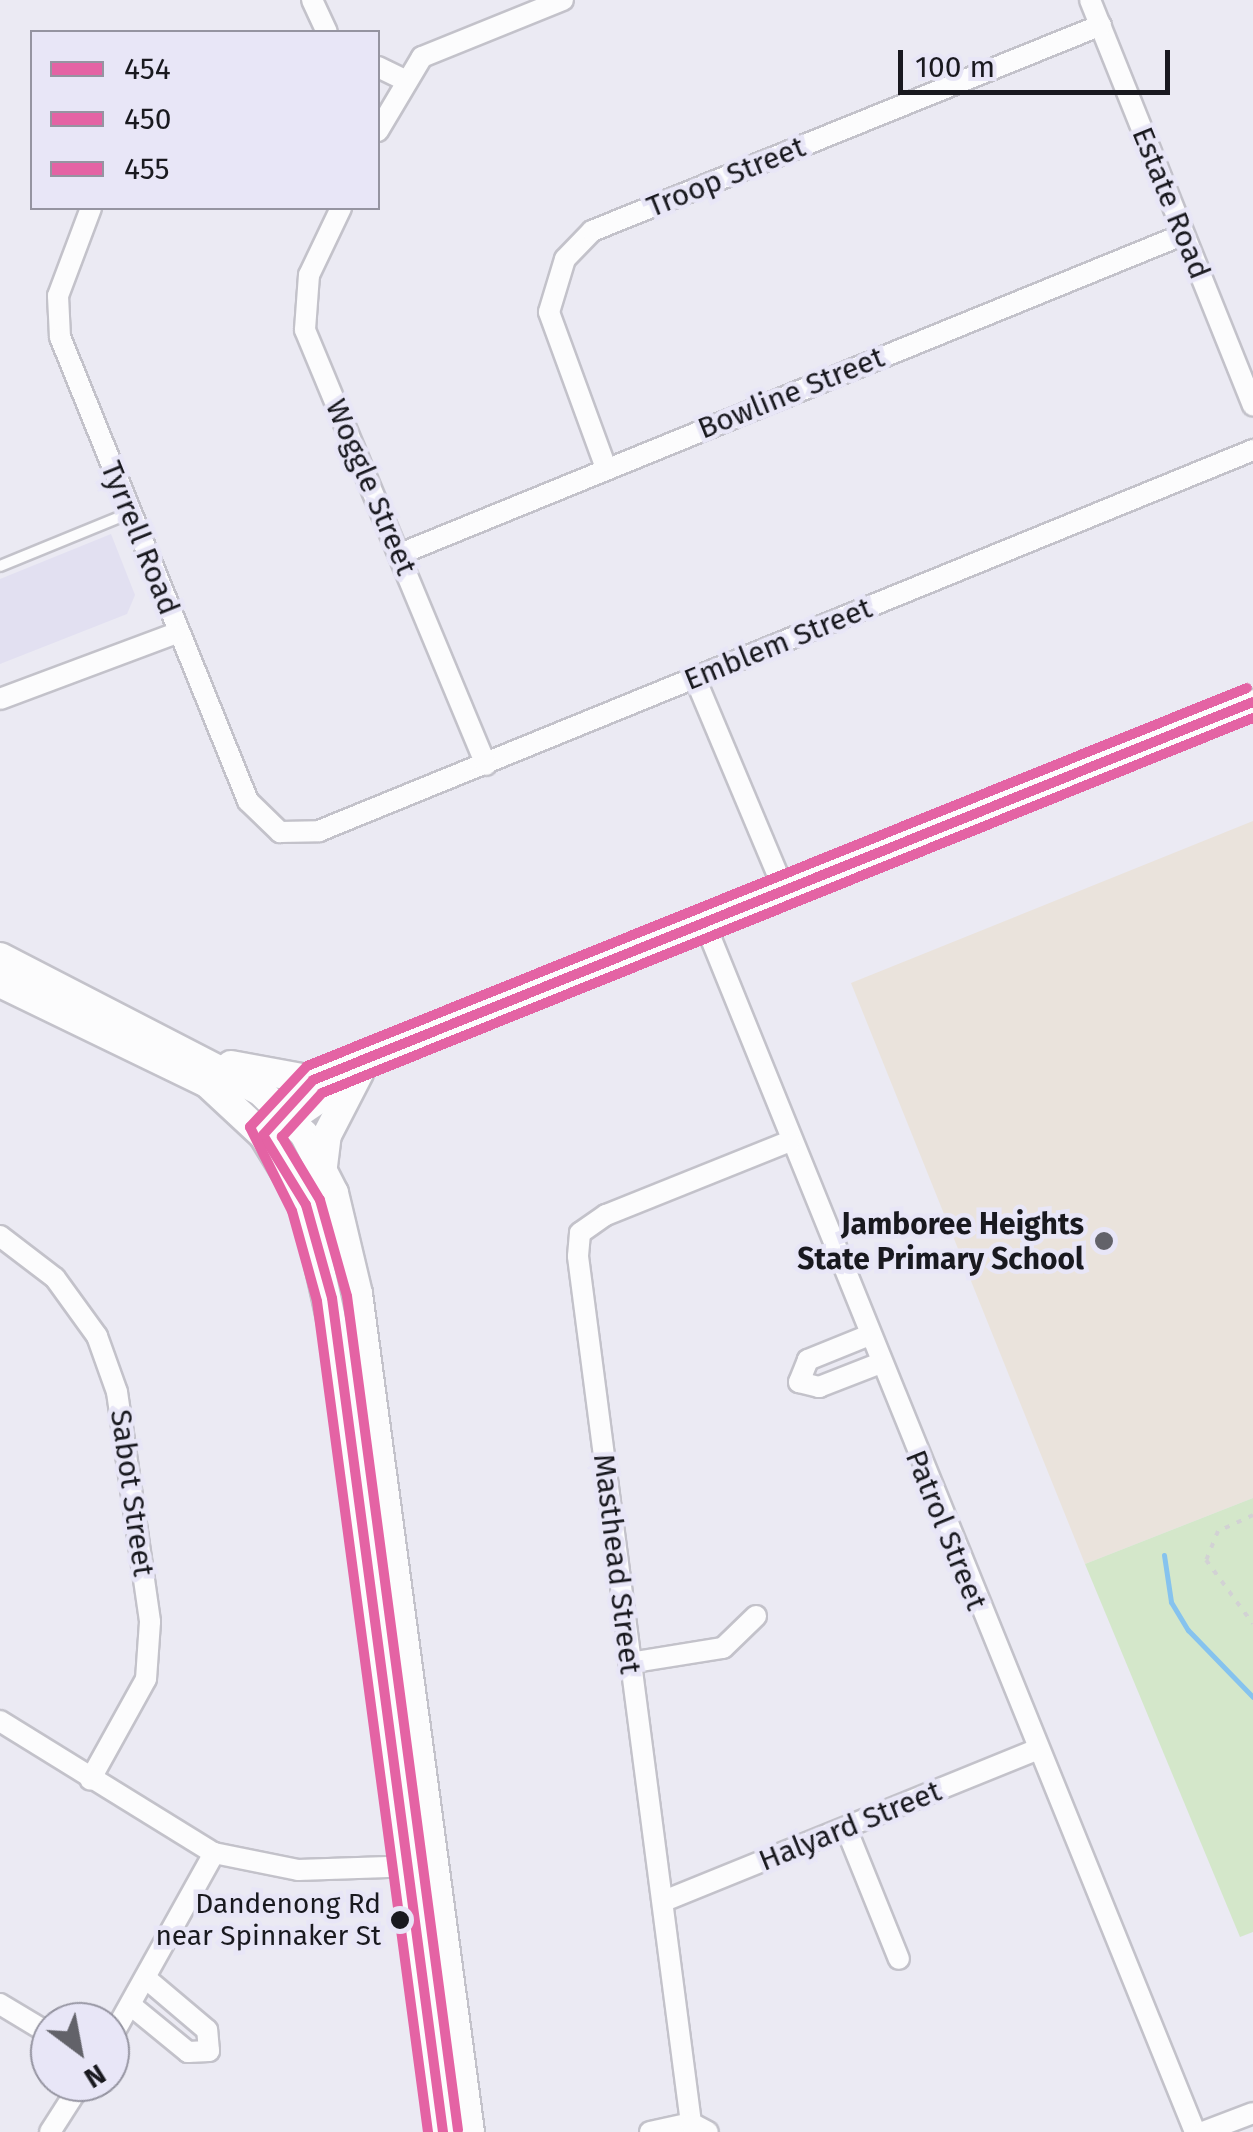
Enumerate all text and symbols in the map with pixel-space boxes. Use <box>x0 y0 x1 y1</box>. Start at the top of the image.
legend <box>30 30 380 210</box>
scale bar <box>903 30 1176 92</box>
text: 100 m <box>915 49 995 85</box>
text: 454 <box>124 51 171 87</box>
text: 450 <box>124 101 171 137</box>
street label: Estate Road <box>1124 122 1218 284</box>
street label: Troop Street <box>642 129 810 225</box>
text: 455 <box>124 151 170 187</box>
street label: Bowline Street <box>693 339 889 447</box>
street label: Woggle Street <box>318 394 424 580</box>
street label: Tyrrell Road <box>93 456 187 620</box>
street label: Emblem Street <box>679 590 877 698</box>
place label: Jamboree Heights State Primary School <box>797 1206 1084 1276</box>
marker: Jamboree Heights State Primary School <box>1093 1230 1115 1252</box>
street label: Sabot Street <box>102 1407 162 1579</box>
street label: Patrol Street <box>898 1445 994 1615</box>
street label: Masthead Street <box>586 1452 648 1676</box>
street label: Halyard Street <box>754 1773 946 1879</box>
place label: Dandenong Rd near Spinnaker St <box>155 1887 381 1953</box>
marker: Dandenong Rd near Spinnaker St <box>390 1910 410 1930</box>
north arrow <box>30 2002 130 2102</box>
text: N <box>78 2057 112 2095</box>

